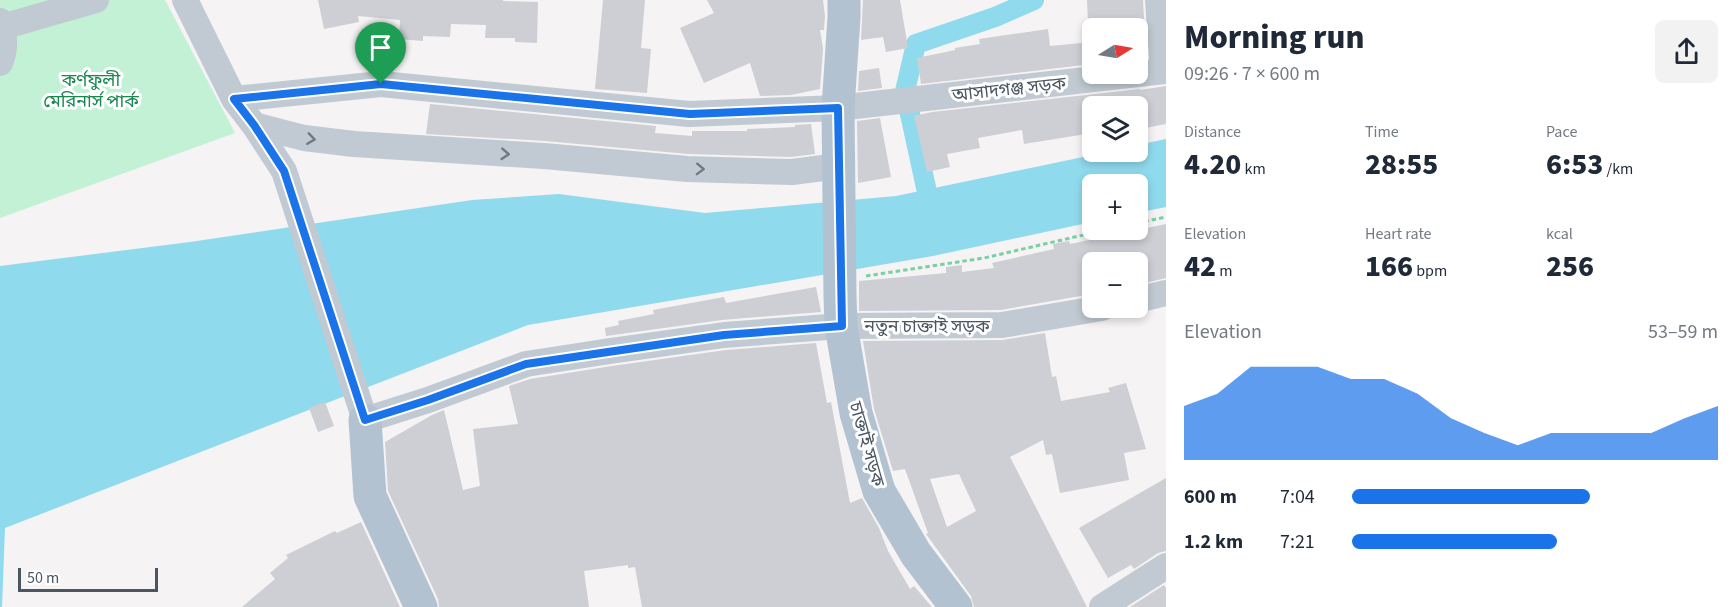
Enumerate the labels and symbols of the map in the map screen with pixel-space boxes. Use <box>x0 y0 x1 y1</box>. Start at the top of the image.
north arrow <box>1082 18 1148 84</box>
pin <box>355 22 406 84</box>
park label: কর্ণফুলী মেরিনার্স পার্ক <box>43 68 139 114</box>
street label: আসাদগঞ্জ সড়ক <box>950 71 1068 108</box>
one-way arrow <box>306 132 316 145</box>
one-way arrow <box>501 147 510 160</box>
one-way arrow <box>695 163 704 176</box>
street label: নতুন চাক্তাই সড়ক <box>863 314 990 339</box>
street label: চাক্তাই সড়ক <box>842 398 891 490</box>
scale bar <box>18 565 158 592</box>

